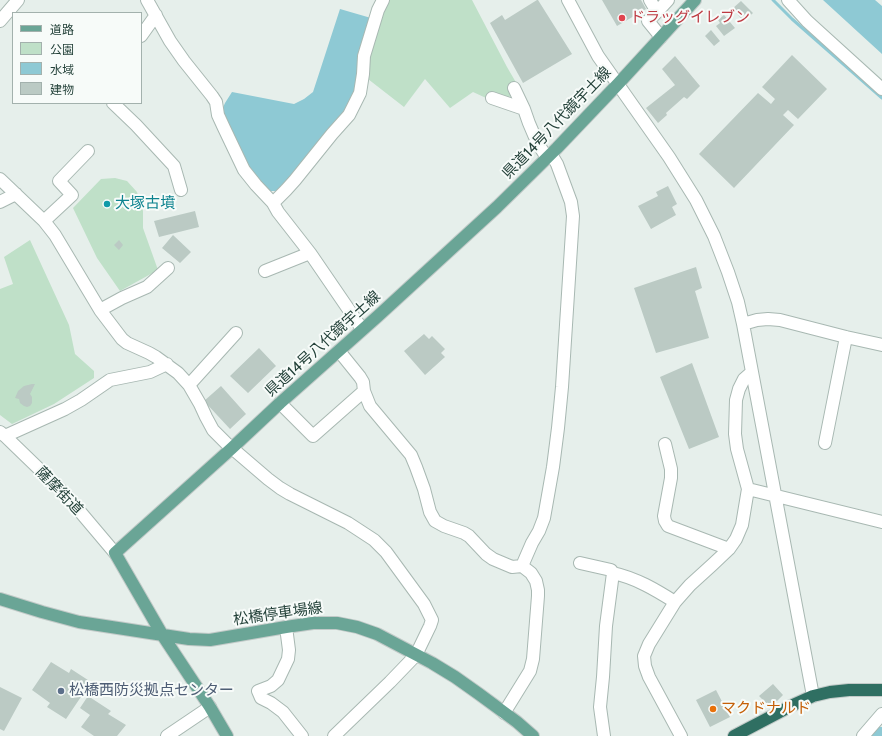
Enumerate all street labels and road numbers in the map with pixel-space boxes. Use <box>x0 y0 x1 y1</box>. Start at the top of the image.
street label: 県道14号八代鏡宇土線 <box>499 63 615 183</box>
street label: 県道14号八代鏡宇土線 <box>262 288 384 400</box>
street label: 薩摩街道 <box>32 463 86 519</box>
street label: 松橋停車場線 <box>232 599 324 629</box>

